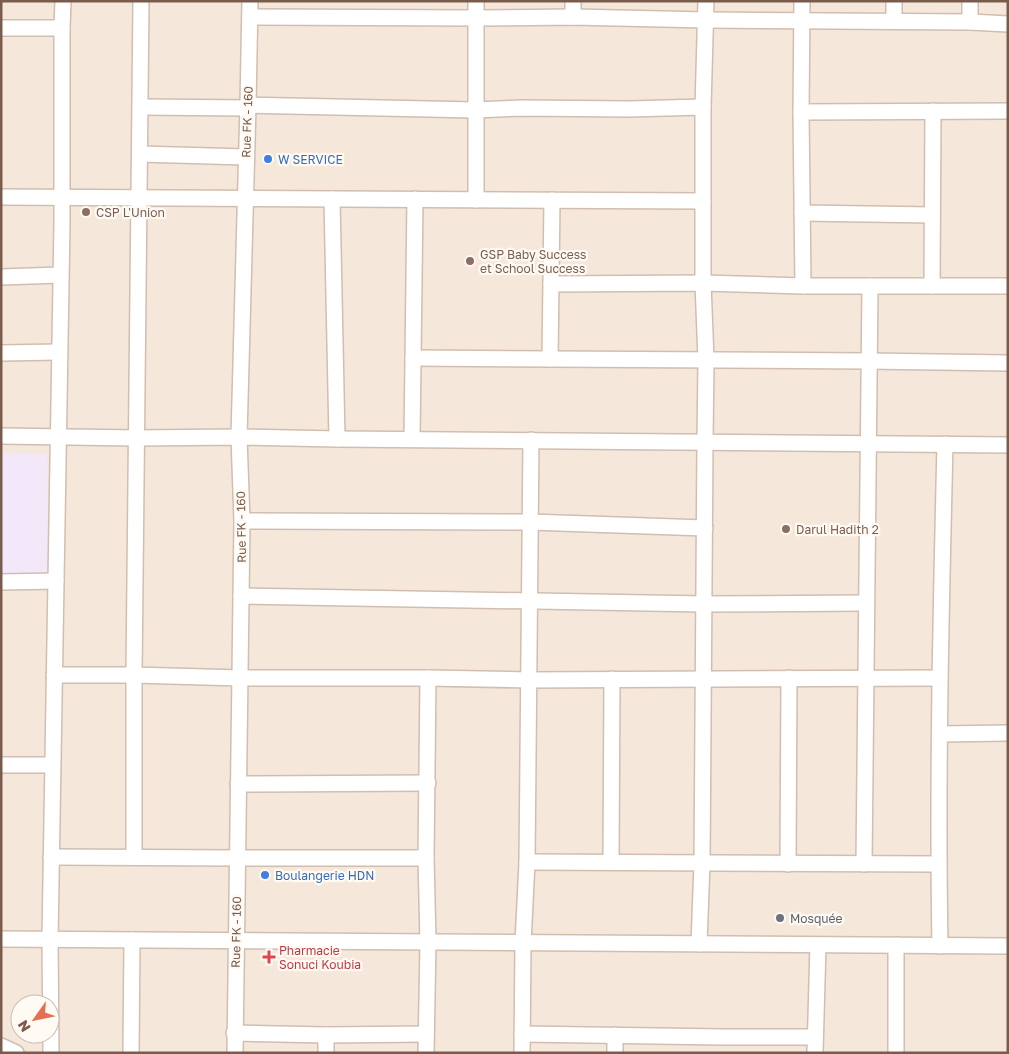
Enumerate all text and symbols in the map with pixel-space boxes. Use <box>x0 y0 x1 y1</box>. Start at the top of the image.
street label: Rue FK - 160 <box>238 86 256 158</box>
place label: W SERVICE <box>278 152 343 167</box>
marker: W SERVICE <box>262 153 274 165</box>
place label: CSP L'Union <box>96 205 165 220</box>
marker: CSP L'Union <box>80 206 92 218</box>
place label: GSP Baby Success et School Success <box>480 247 586 276</box>
marker: GSP Baby Success et School Success <box>464 255 476 267</box>
street label: Rue FK - 160 <box>233 491 249 563</box>
place label: Darul Hadith 2 <box>796 522 879 537</box>
marker: Darul Hadith 2 <box>780 523 792 535</box>
place label: Boulangerie HDN <box>275 868 374 883</box>
marker: Boulangerie HDN <box>259 869 271 881</box>
street label: Rue FK - 160 <box>228 896 244 968</box>
place label: Mosquée <box>790 911 842 926</box>
marker: Mosquée <box>774 912 786 924</box>
place label: Pharmacie Sonuci Koubia <box>279 943 361 972</box>
marker: Pharmacie Sonuci Koubia <box>263 951 275 963</box>
north arrow <box>10 994 60 1044</box>
text: N <box>14 1017 34 1035</box>

